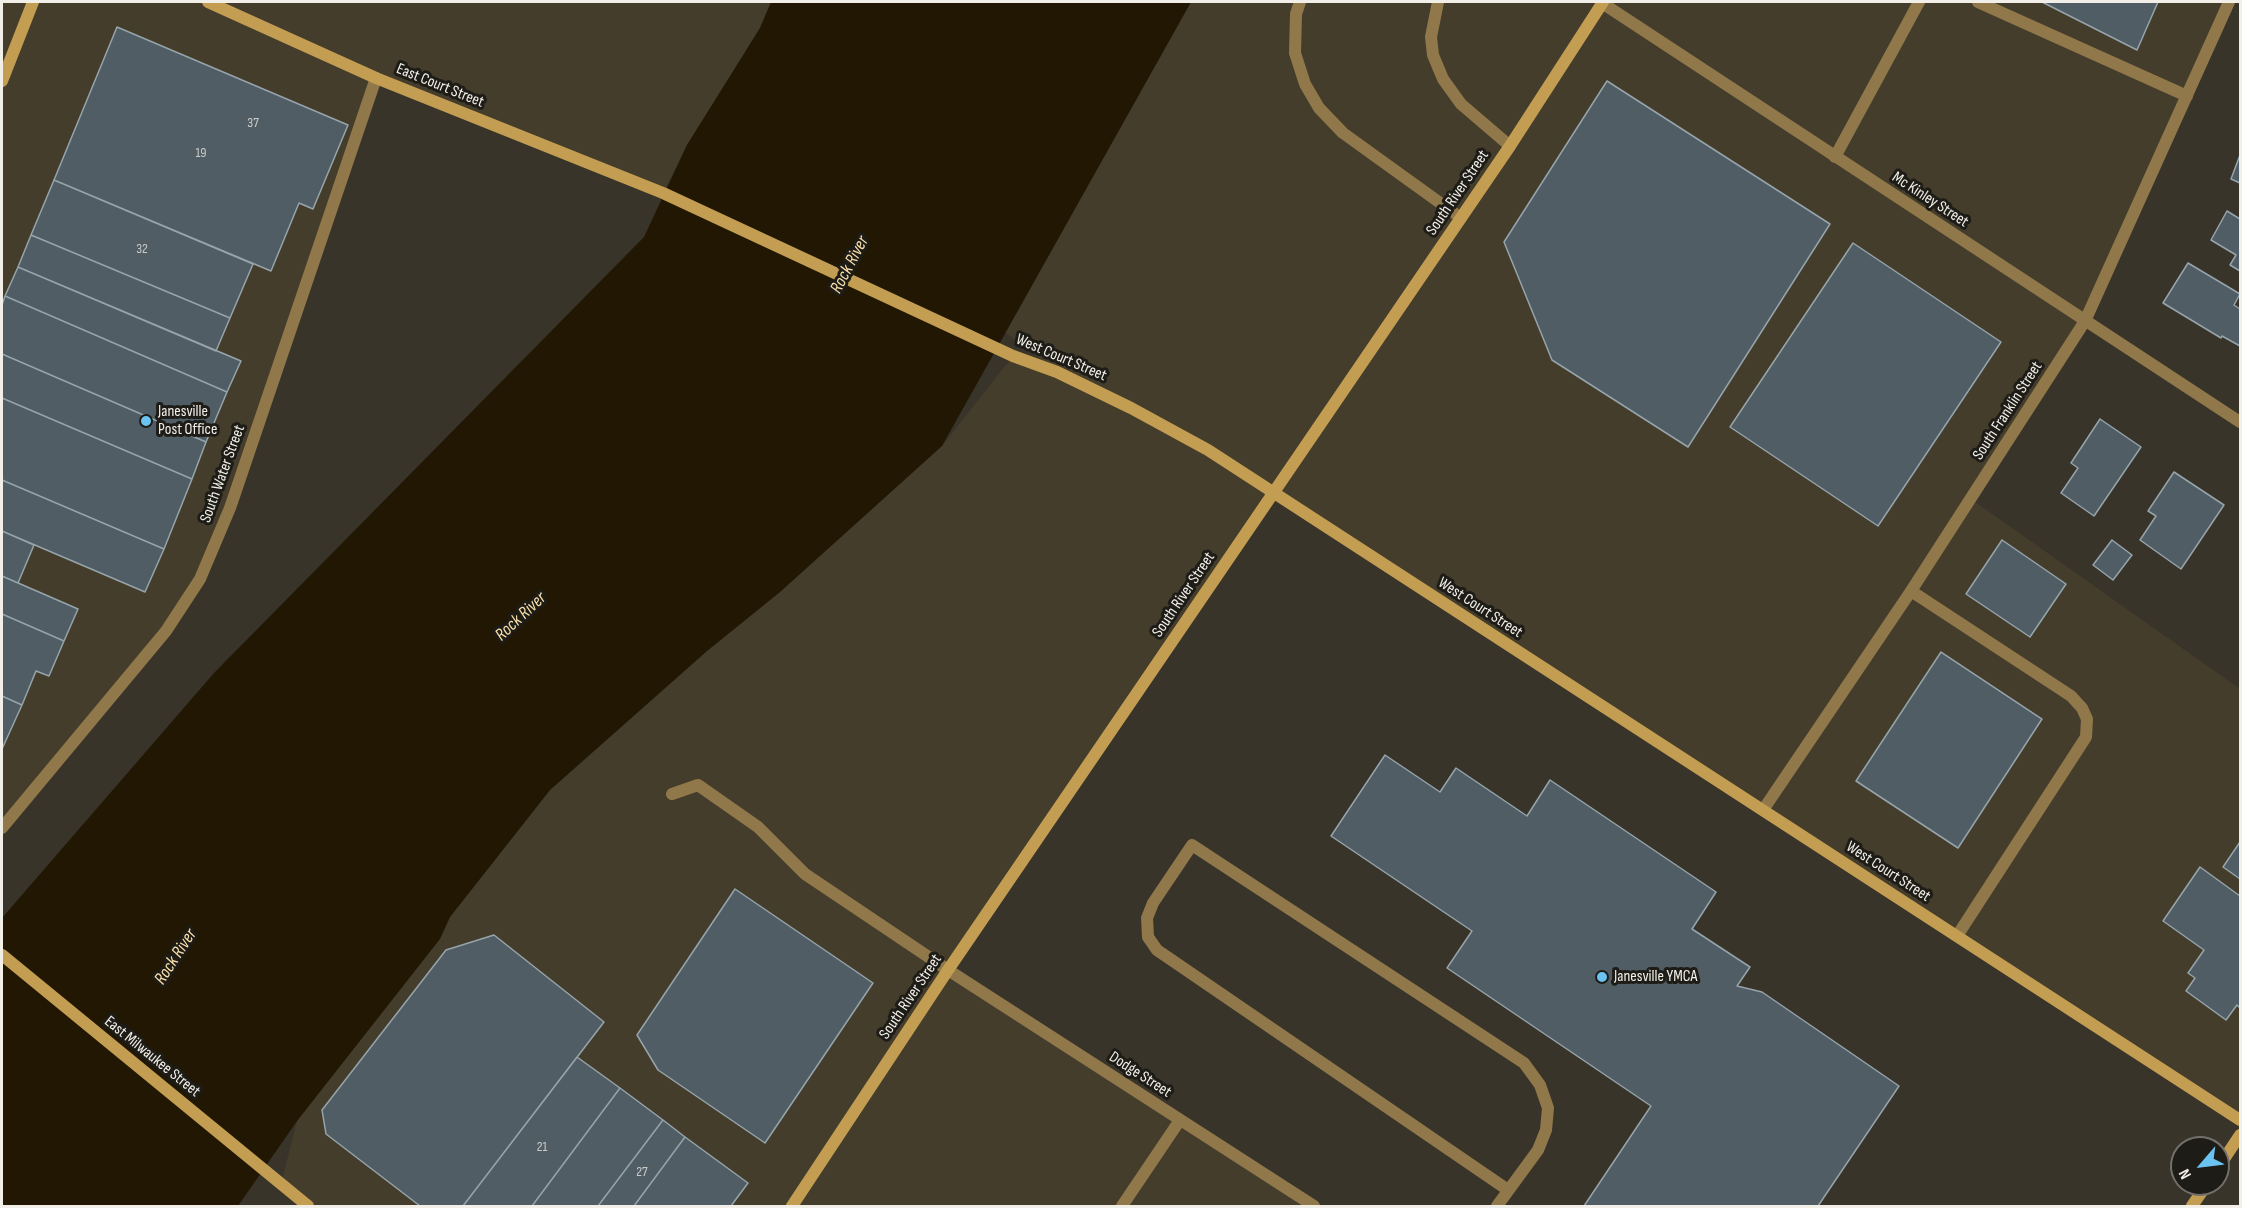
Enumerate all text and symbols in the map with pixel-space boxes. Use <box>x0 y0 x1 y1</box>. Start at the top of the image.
street label: East Court Street <box>393 60 487 112</box>
house number: 37 <box>247 115 259 131</box>
house number: 19 <box>195 145 207 161</box>
street label: South River Street <box>1423 147 1493 239</box>
street label: Mc Kinley Street <box>1888 168 1972 232</box>
water label: Rock River <box>826 233 874 297</box>
house number: 32 <box>136 241 148 257</box>
street label: West Court Street <box>1013 330 1109 386</box>
street label: South Franklin Street <box>1969 358 2047 464</box>
place label: Janesville Post Office <box>158 402 217 440</box>
marker: Janesville Post Office <box>139 414 153 428</box>
street label: South Water Street <box>196 422 250 526</box>
street label: South River Street <box>1149 549 1219 641</box>
street label: West Court Street <box>1434 574 1526 642</box>
water label: Rock River <box>491 588 551 646</box>
street label: West Court Street <box>1842 838 1934 906</box>
water label: Rock River <box>150 925 202 989</box>
street label: South River Street <box>876 951 946 1043</box>
place label: Janesville YMCA <box>1614 967 1697 987</box>
marker: Janesville YMCA <box>1595 970 1609 984</box>
street label: East Milwaukee Street <box>100 1012 204 1102</box>
street label: Dodge Street <box>1105 1048 1175 1102</box>
north arrow <box>2170 1136 2230 1196</box>
house number: 21 <box>537 1139 547 1155</box>
house number: 27 <box>636 1164 648 1180</box>
text: N <box>2175 1166 2196 1182</box>

